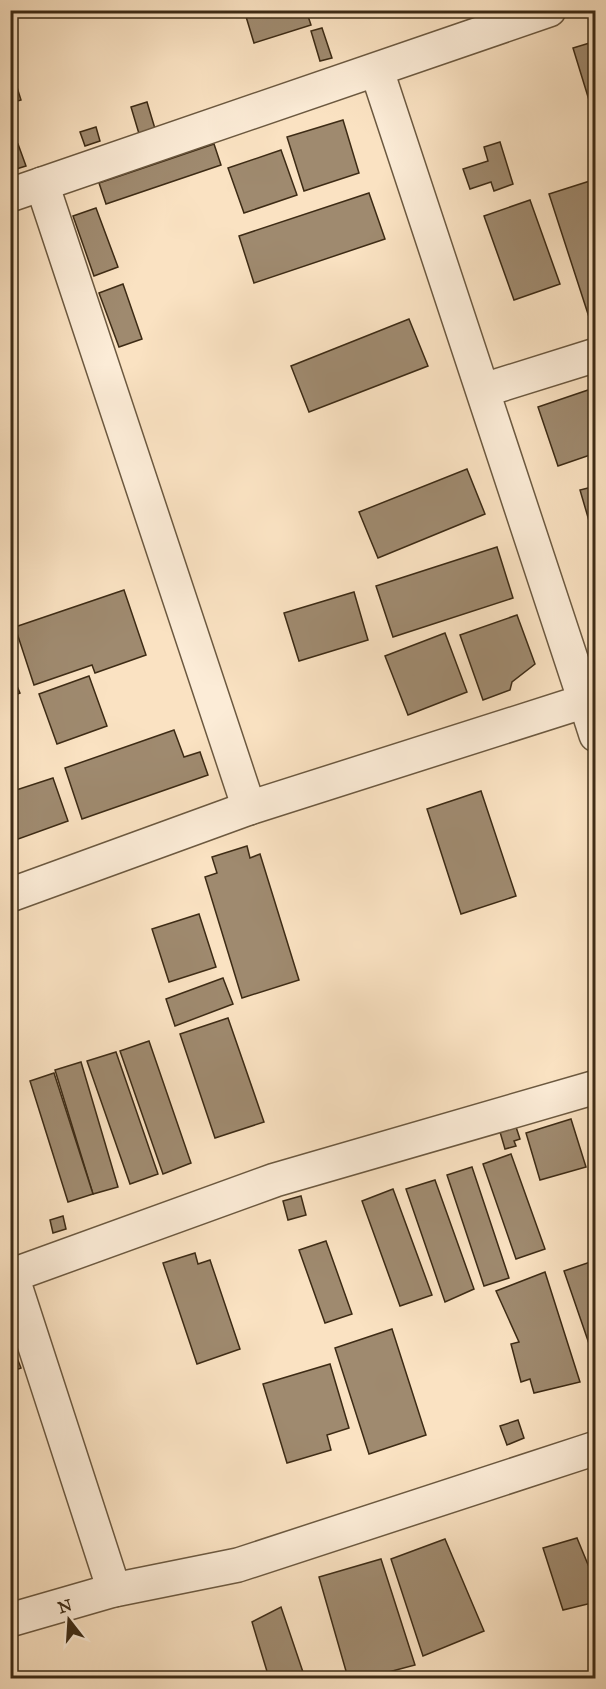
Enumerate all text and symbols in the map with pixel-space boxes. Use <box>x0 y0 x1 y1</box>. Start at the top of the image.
north arrow <box>39 1590 99 1650</box>
text: N <box>55 1595 74 1617</box>

